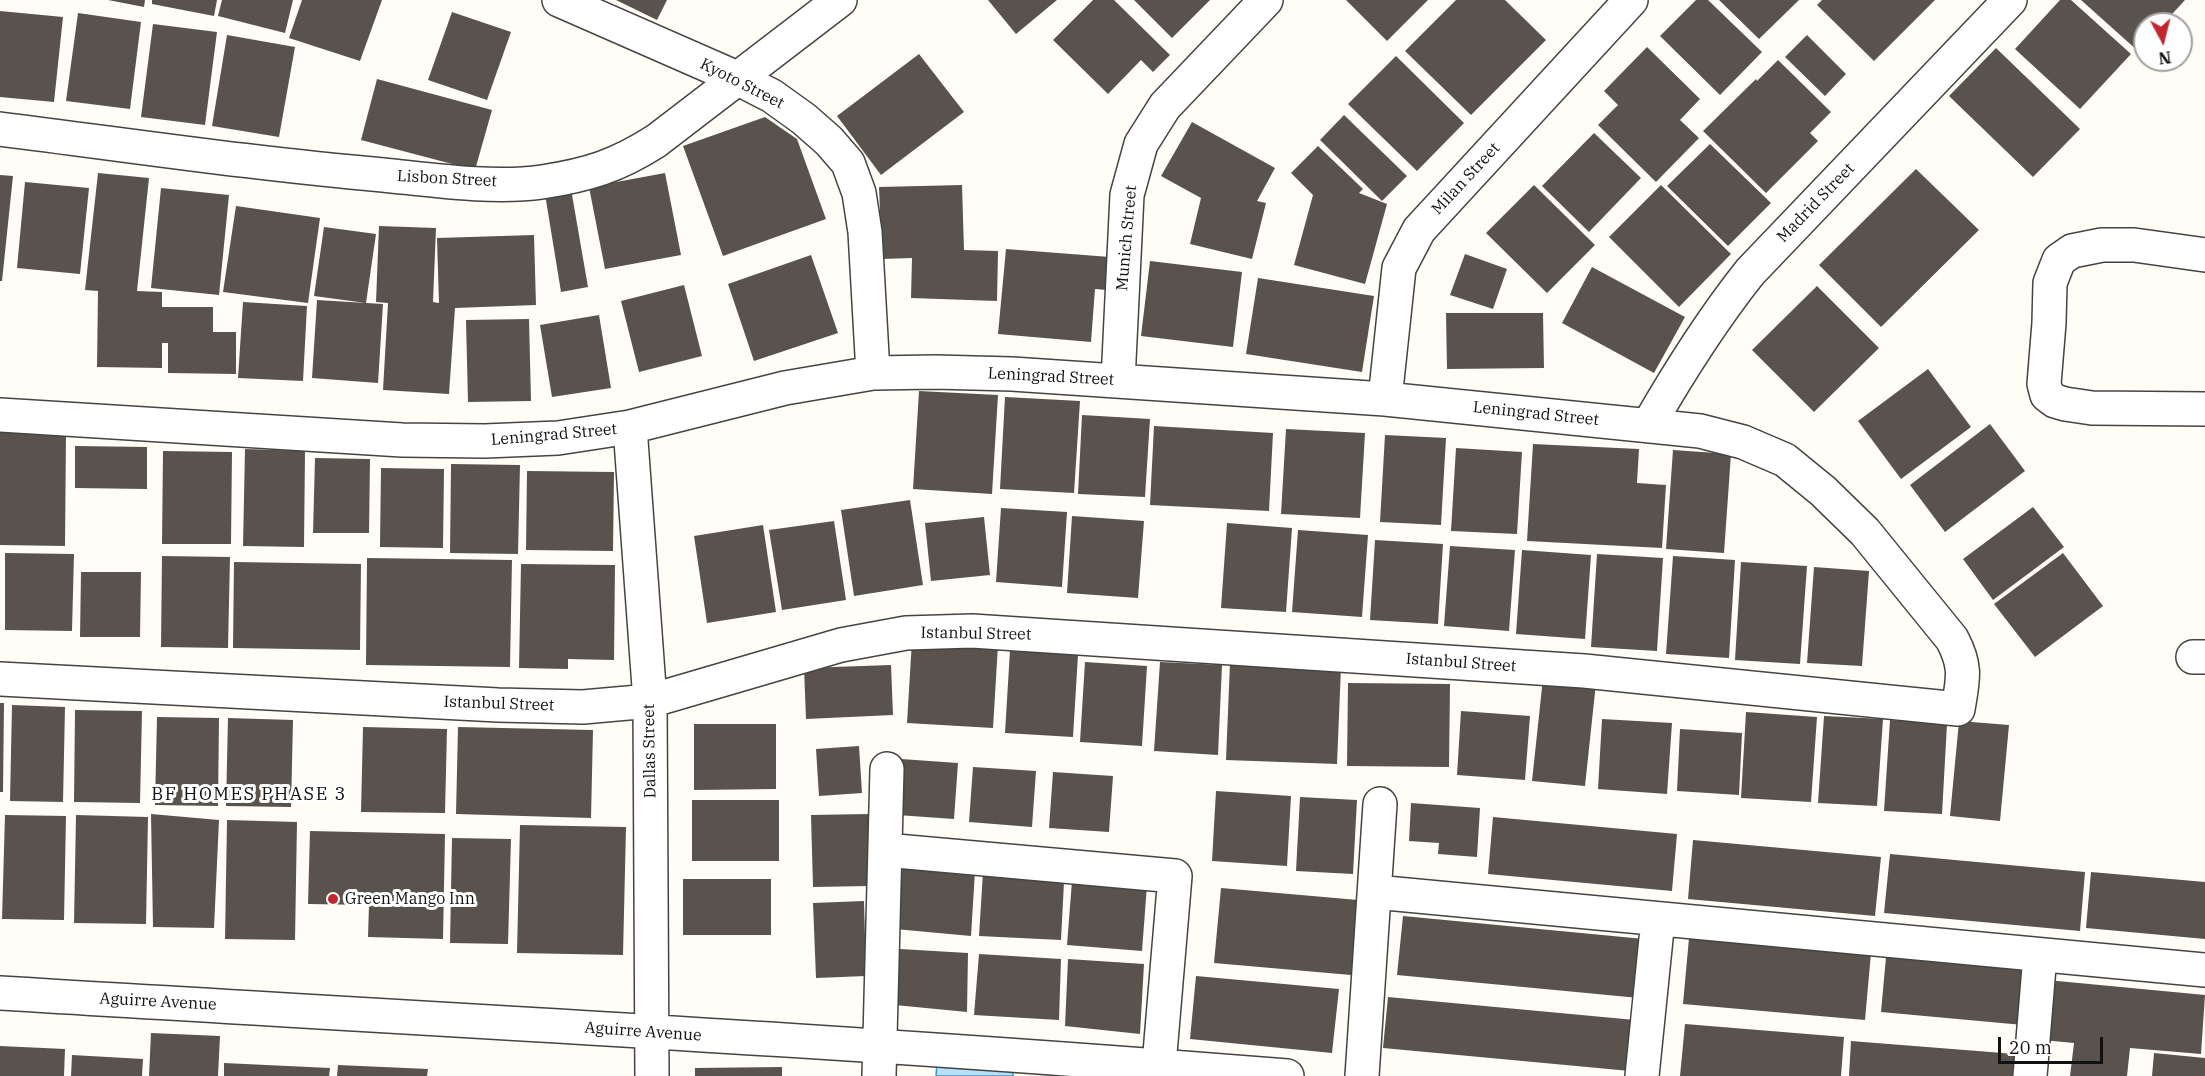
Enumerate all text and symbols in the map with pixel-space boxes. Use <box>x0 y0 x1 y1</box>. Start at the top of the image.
north arrow <box>2133 12 2193 72</box>
text: N <box>2157 47 2172 69</box>
street label: Kyoto Street <box>697 55 787 113</box>
street label: Milan Street <box>1428 139 1504 219</box>
street label: Madrid Street <box>1773 159 1859 247</box>
street label: Lisbon Street <box>397 167 497 191</box>
street label: Munich Street <box>1113 184 1141 292</box>
street label: Leningrad Street <box>987 364 1115 390</box>
street label: Leningrad Street <box>1472 398 1600 430</box>
street label: Leningrad Street <box>490 420 618 450</box>
street label: Istanbul Street <box>920 623 1032 645</box>
street label: Istanbul Street <box>1405 650 1517 676</box>
street label: Istanbul Street <box>443 692 555 716</box>
street label: Dallas Street <box>640 703 660 799</box>
district label: BF HOMES PHASE 3 <box>151 784 347 806</box>
place label: Green Mango Inn <box>345 889 475 909</box>
marker: Green Mango Inn <box>326 892 340 906</box>
street label: Aguirre Avenue <box>99 989 217 1015</box>
street label: Aguirre Avenue <box>584 1018 702 1046</box>
scale bar <box>2001 1025 2106 1063</box>
text: 20 m <box>2009 1036 2052 1059</box>

